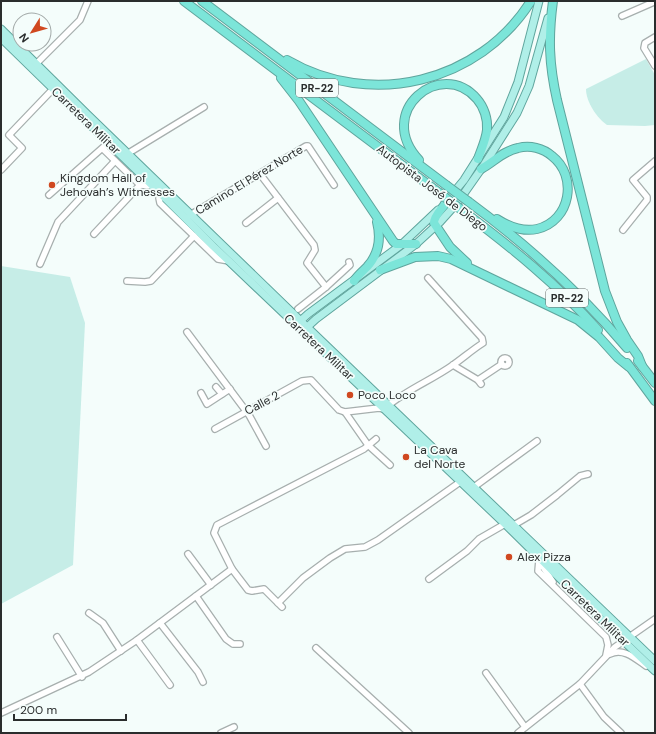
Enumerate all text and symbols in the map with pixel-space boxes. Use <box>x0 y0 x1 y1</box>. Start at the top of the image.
north arrow <box>12 12 52 52</box>
text: N <box>16 31 32 45</box>
road number: PR-22 <box>296 79 338 97</box>
street label: Carretera Militar <box>48 84 124 158</box>
street label: Camino El Pérez Norte <box>192 141 306 219</box>
street label: Autopista José de Diego <box>373 141 491 235</box>
place label: Kingdom Hall of Jehovah’s Witnesses <box>60 170 175 200</box>
marker: Kingdom Hall of Jehovah’s Witnesses <box>47 180 57 190</box>
road number: PR-22 <box>546 289 588 307</box>
street label: Carretera Militar <box>281 310 358 384</box>
street label: Calle 2 <box>242 387 282 419</box>
place label: Poco Loco <box>358 387 416 403</box>
marker: Poco Loco <box>345 390 355 400</box>
place label: La Cava del Norte <box>414 442 466 472</box>
marker: La Cava del Norte <box>401 452 411 462</box>
place label: Alex Pizza <box>517 549 571 565</box>
marker: Alex Pizza <box>504 552 514 562</box>
street label: Carretera Militar <box>557 576 633 650</box>
scale bar <box>14 696 126 722</box>
text: 200 m <box>20 702 57 718</box>

